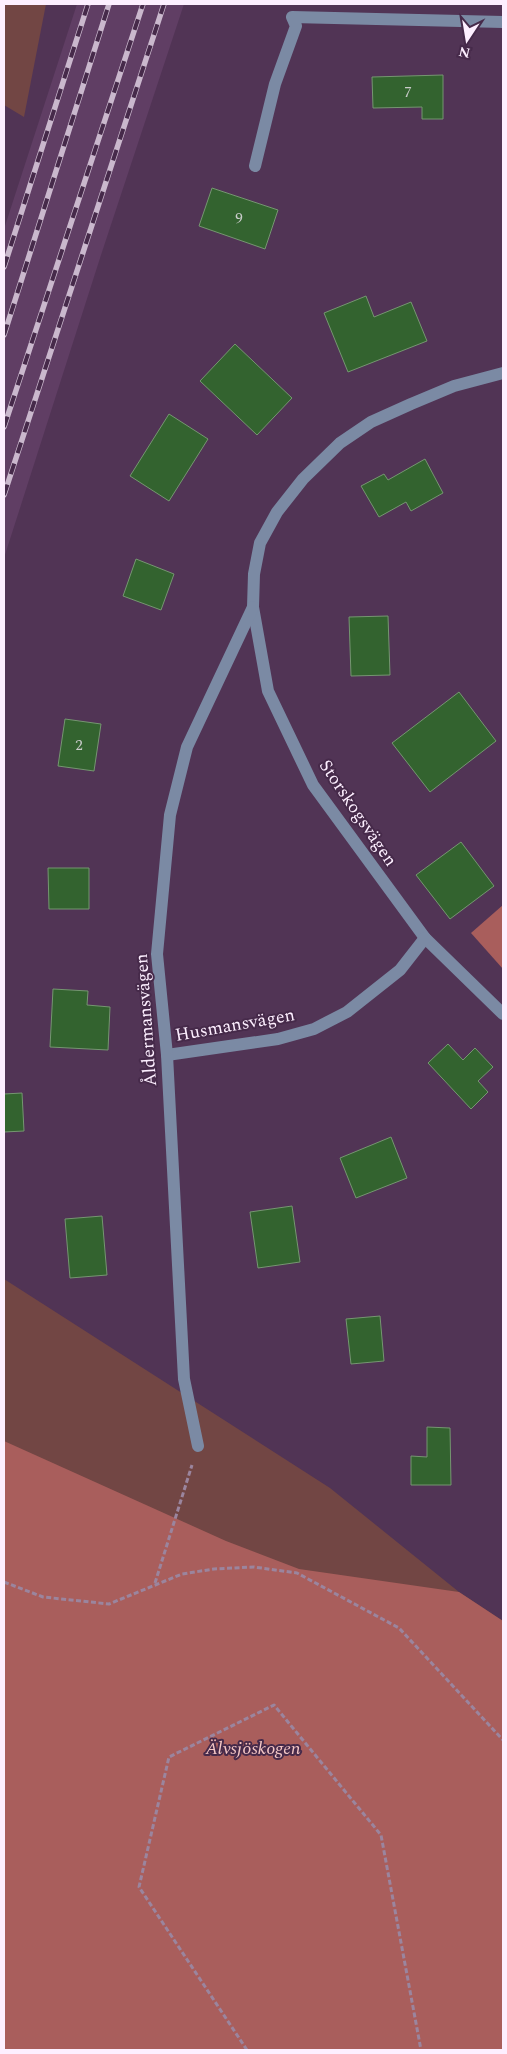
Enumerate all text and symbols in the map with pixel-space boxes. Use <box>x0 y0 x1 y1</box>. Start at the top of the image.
north arrow <box>442 15 492 65</box>
text: N <box>457 41 472 64</box>
house number: 7 <box>404 81 412 104</box>
house number: 9 <box>235 207 243 230</box>
house number: 2 <box>75 734 83 757</box>
street label: Storskogsvägen <box>312 754 404 872</box>
street label: Åldermansvägen <box>128 953 164 1087</box>
street label: Husmansvägen <box>173 1001 297 1049</box>
park label: Älvsjöskogen <box>205 1735 301 1762</box>

